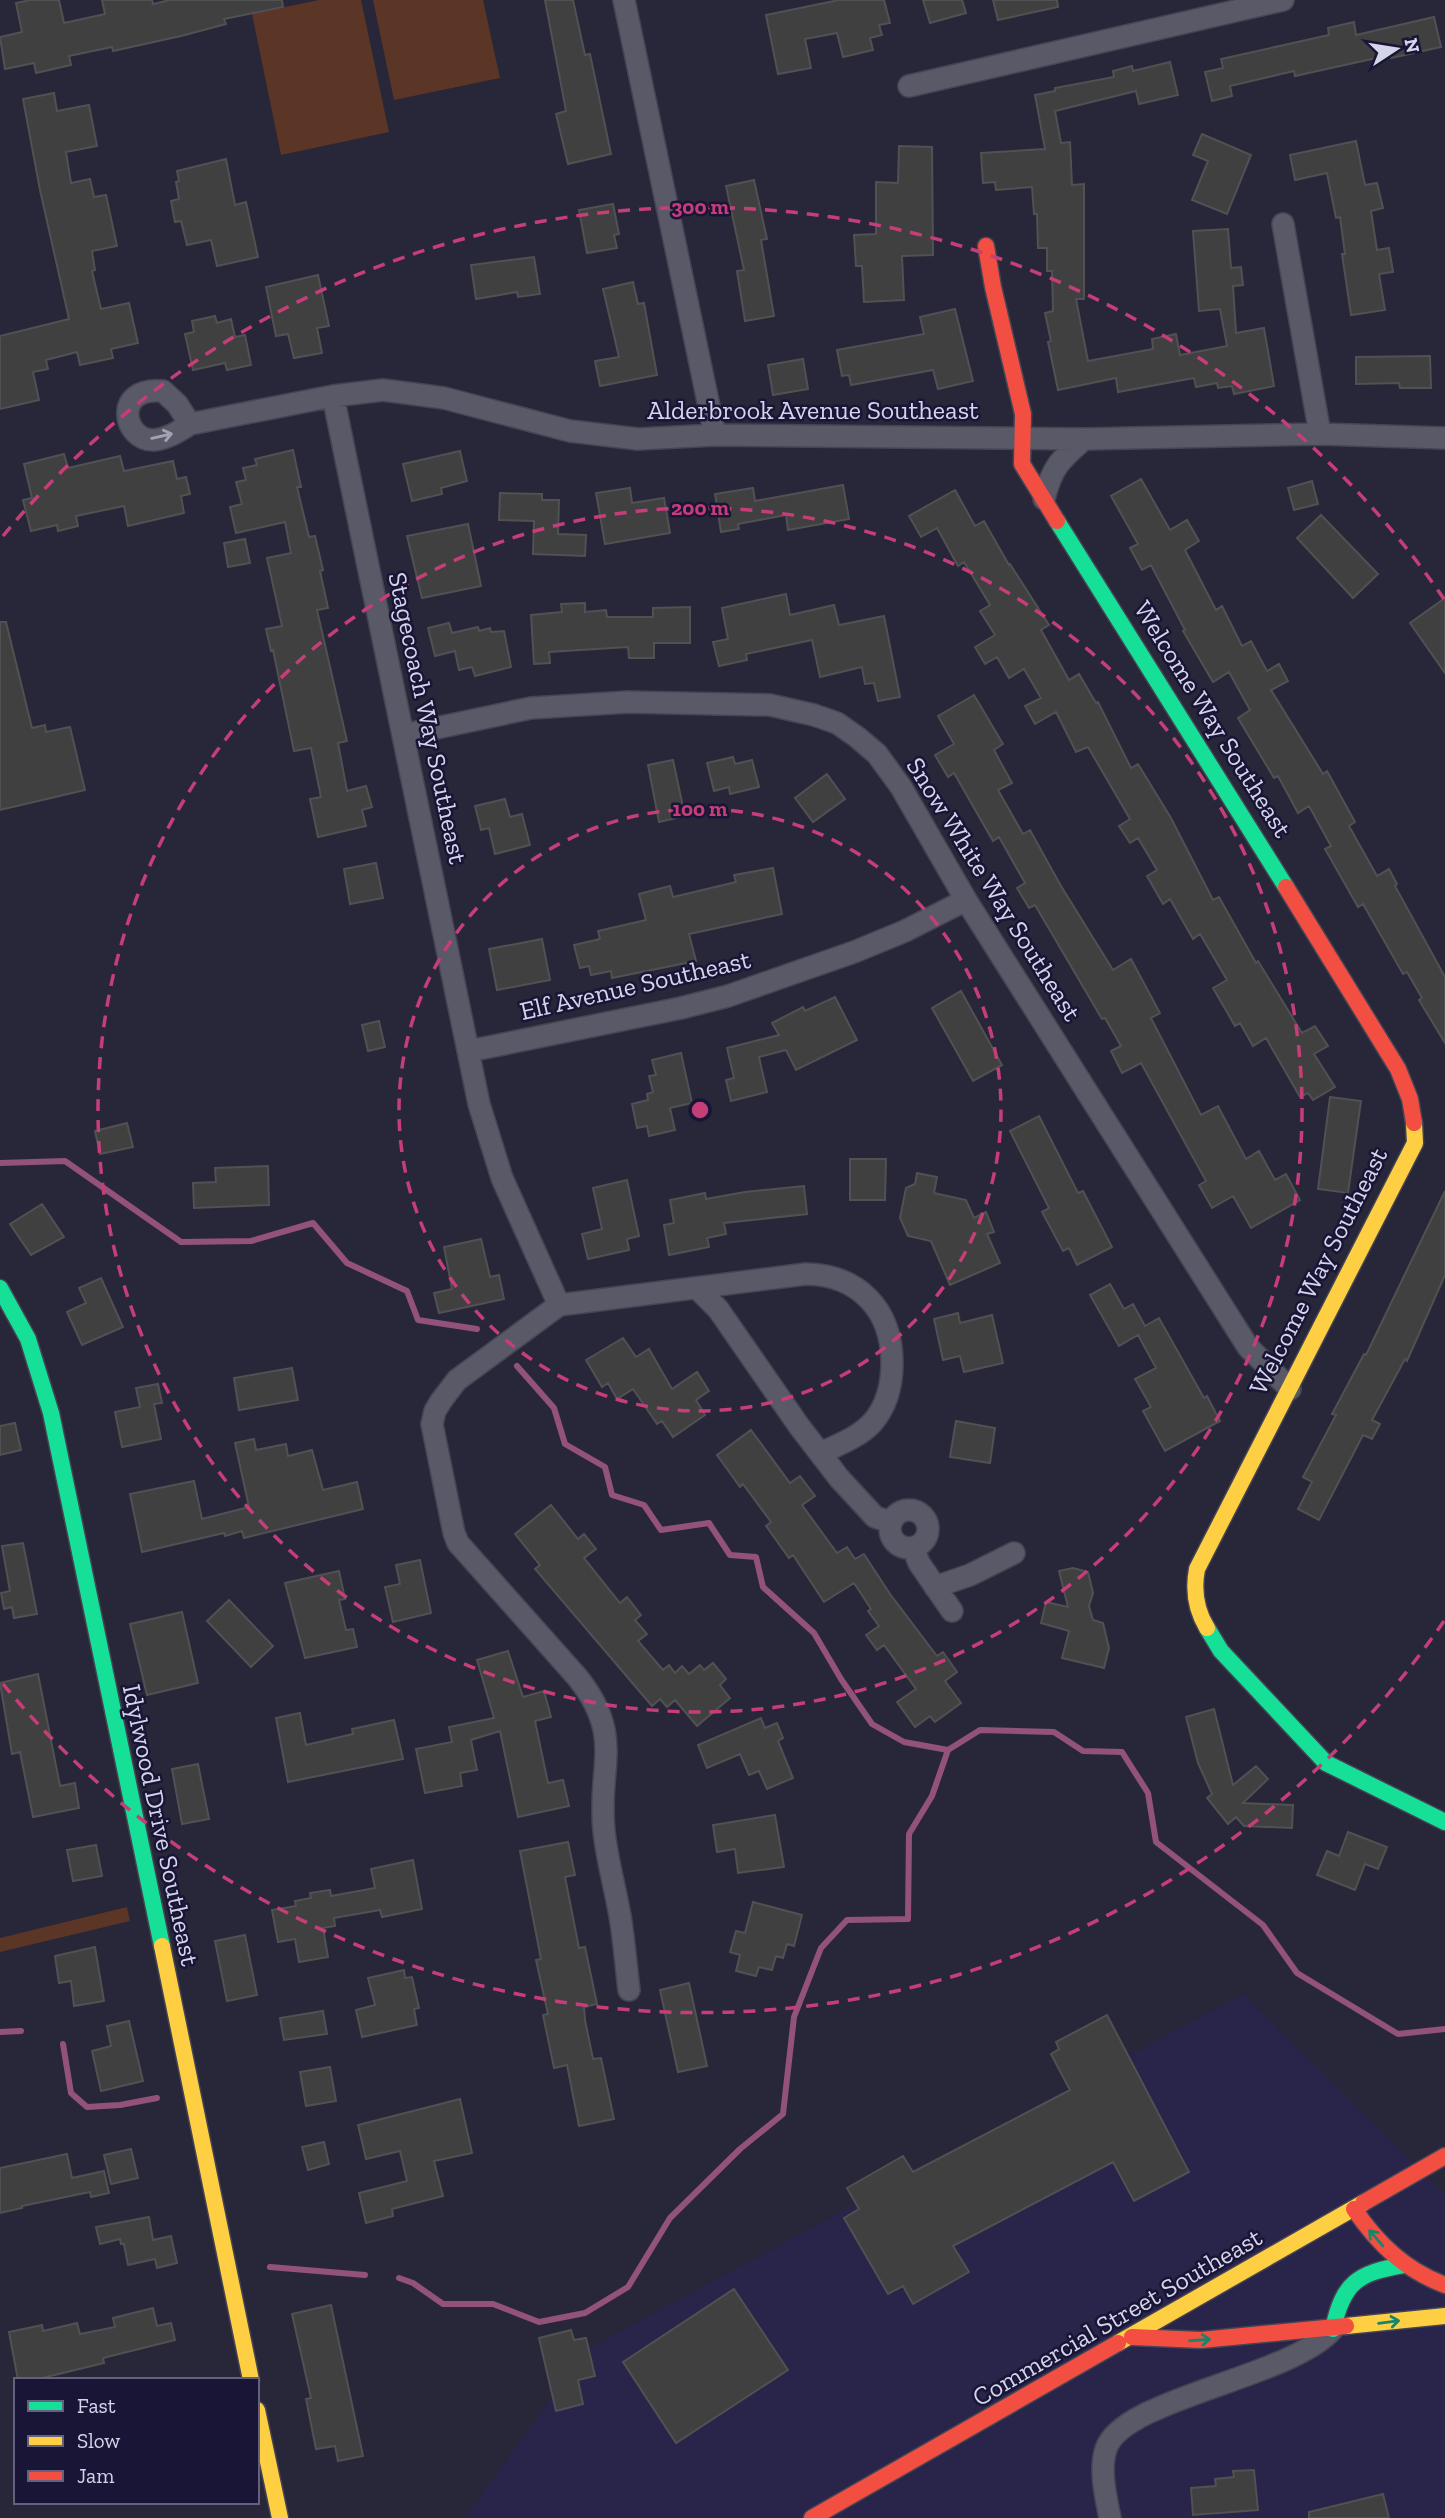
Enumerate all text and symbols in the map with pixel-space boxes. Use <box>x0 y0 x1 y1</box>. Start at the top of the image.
north arrow <box>1361 14 1431 84</box>
text: N <box>1399 36 1425 55</box>
text: 300 m <box>671 194 729 219</box>
street label: Alderbrook Avenue Southeast <box>647 394 979 426</box>
one-way arrow <box>150 429 173 442</box>
text: 200 m <box>671 495 729 520</box>
street label: Stagecoach Way Southeast <box>381 569 475 867</box>
street label: Welcome Way Southeast <box>1127 595 1299 843</box>
street label: Snow White Way Southeast <box>900 751 1089 1027</box>
text: 100 m <box>673 796 728 821</box>
street label: Elf Avenue Southeast <box>517 943 754 1027</box>
centre of rings <box>688 1098 712 1122</box>
street label: Welcome Way Southeast <box>1242 1142 1394 1400</box>
street label: Idylwood Drive Southeast <box>116 1681 207 1969</box>
street label: Commercial Street Southeast <box>967 2221 1268 2413</box>
one-way arrow <box>1368 2229 1384 2247</box>
one-way arrow <box>1377 2316 1400 2329</box>
one-way arrow <box>1188 2333 1210 2346</box>
legend <box>14 2378 259 2504</box>
text: Fast <box>77 2393 116 2418</box>
text: Slow <box>77 2428 120 2453</box>
text: Jam <box>77 2463 114 2488</box>

